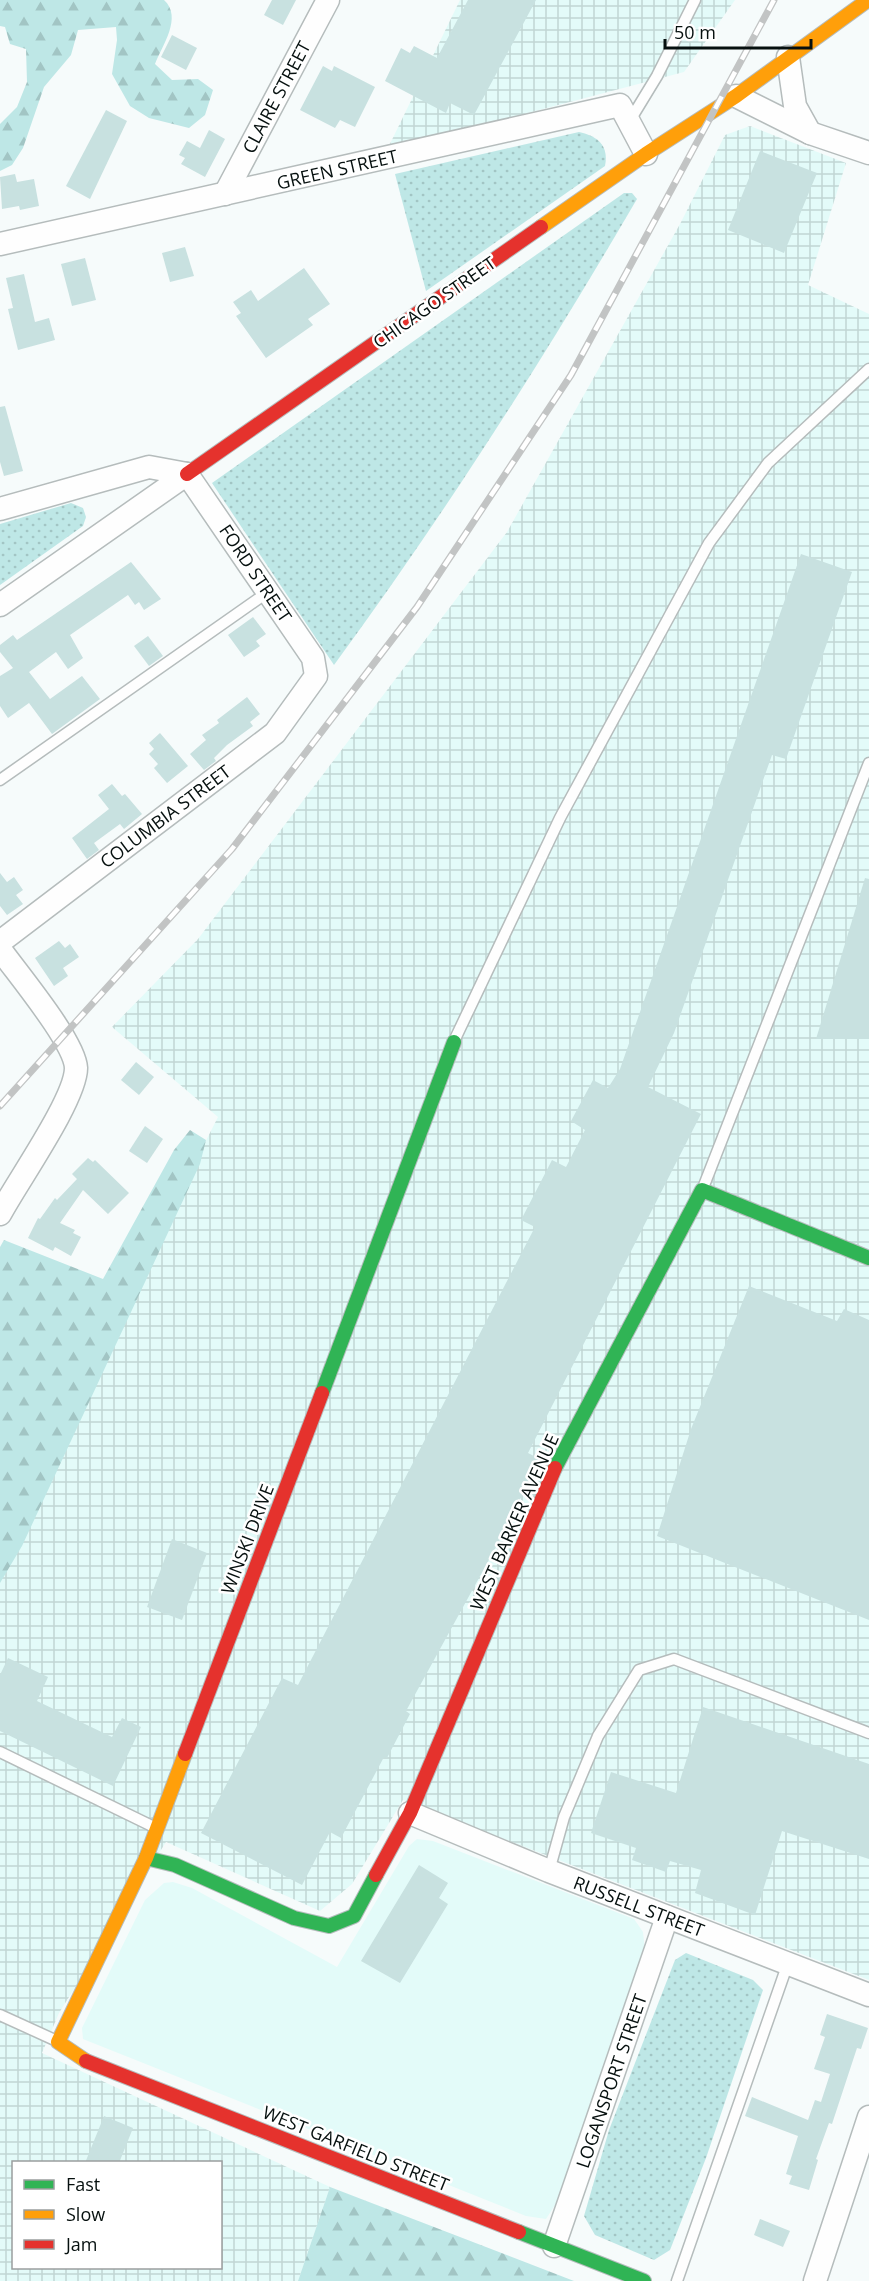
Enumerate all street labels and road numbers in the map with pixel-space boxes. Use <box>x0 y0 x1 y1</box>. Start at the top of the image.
street label: CLAIRE STREET <box>236 37 316 157</box>
street label: GREEN STREET <box>274 143 400 195</box>
street label: CHICAGO STREET <box>368 251 500 353</box>
street label: FORD STREET <box>214 519 298 627</box>
street label: COLUMBIA STREET <box>95 759 235 873</box>
street label: WEST BARKER AVENUE <box>464 1430 564 1614</box>
street label: WINSKI DRIVE <box>215 1481 279 1597</box>
street label: RUSSELL STREET <box>570 1870 708 1942</box>
street label: LOGANSPORT STREET <box>570 1991 652 2171</box>
street label: WEST GARFIELD STREET <box>259 2100 453 2196</box>

